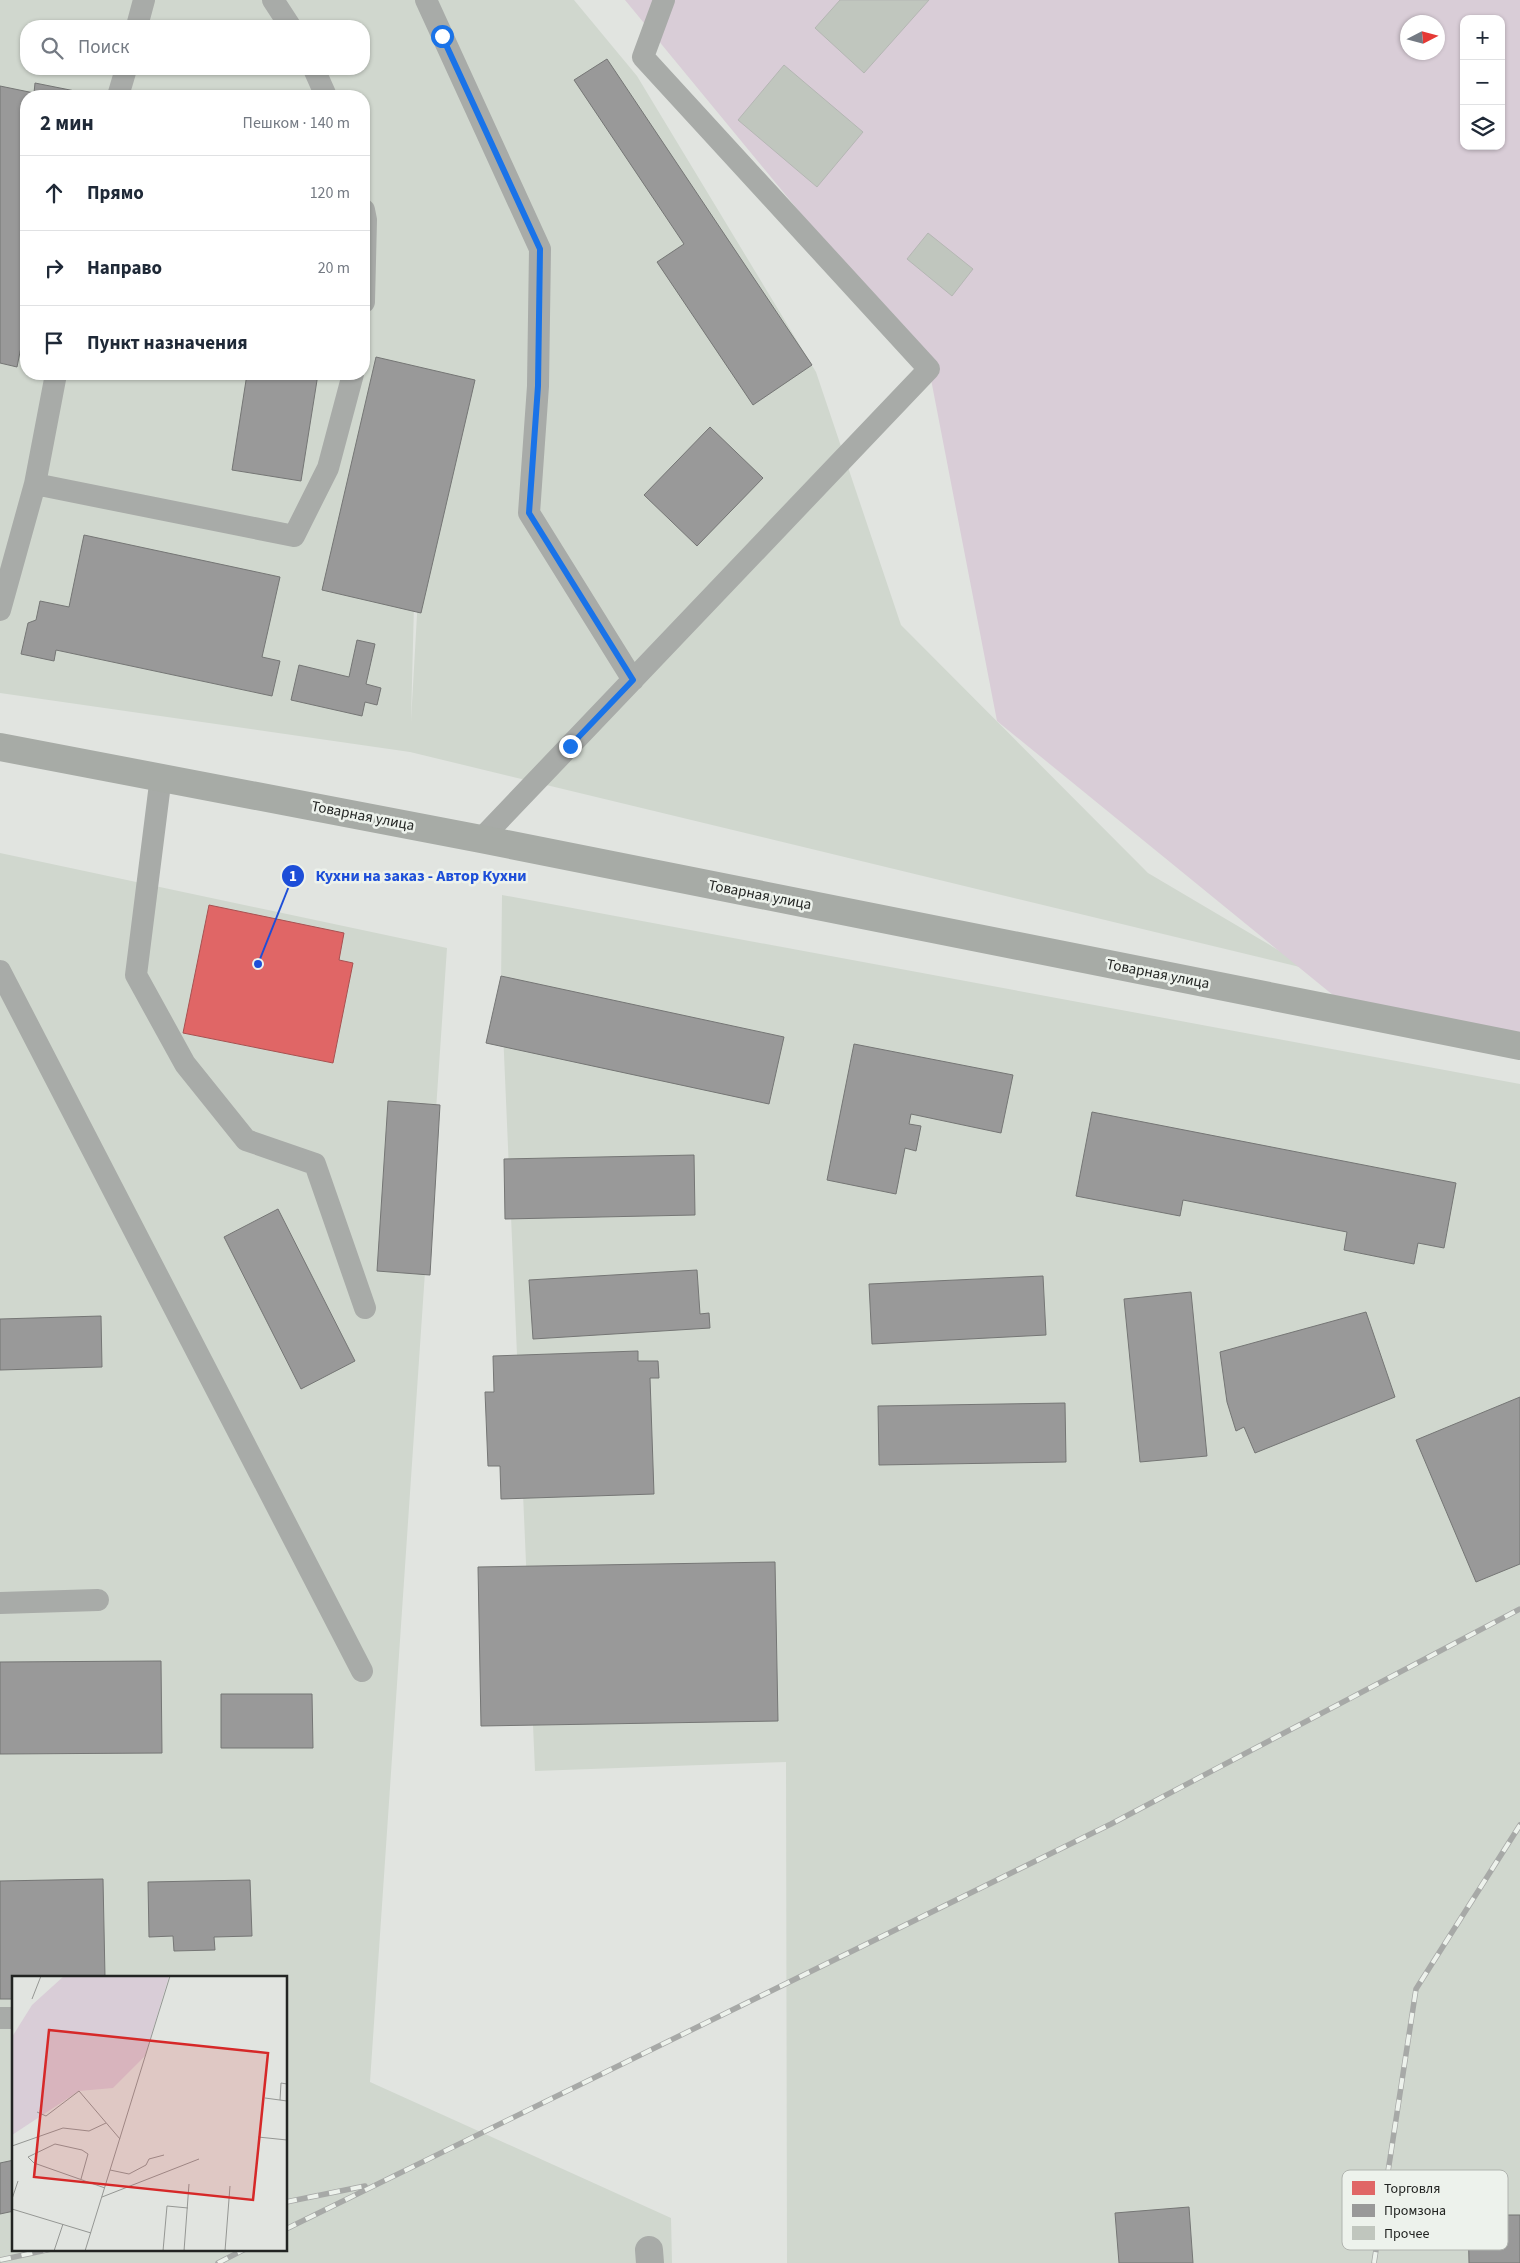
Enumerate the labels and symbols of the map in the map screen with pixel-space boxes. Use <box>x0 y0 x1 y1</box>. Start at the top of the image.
north arrow <box>1400 15 1445 60</box>
route start <box>431 25 454 48</box>
route end <box>559 735 582 758</box>
street label: Товарная улица <box>310 796 416 836</box>
callout: Кухни на заказ - Автор Кухни <box>281 860 537 891</box>
text: Кухни на заказ - Автор Кухни <box>315 865 527 887</box>
text: 1 <box>289 866 297 887</box>
street label: Товарная улица <box>707 875 813 915</box>
street label: Товарная улица <box>1105 954 1211 994</box>
inset map <box>12 1976 288 2250</box>
legend <box>1342 2170 1508 2250</box>
text: Торговля <box>1384 2179 1440 2199</box>
text: Промзона <box>1384 2201 1446 2221</box>
text: Прочее <box>1384 2224 1429 2244</box>

